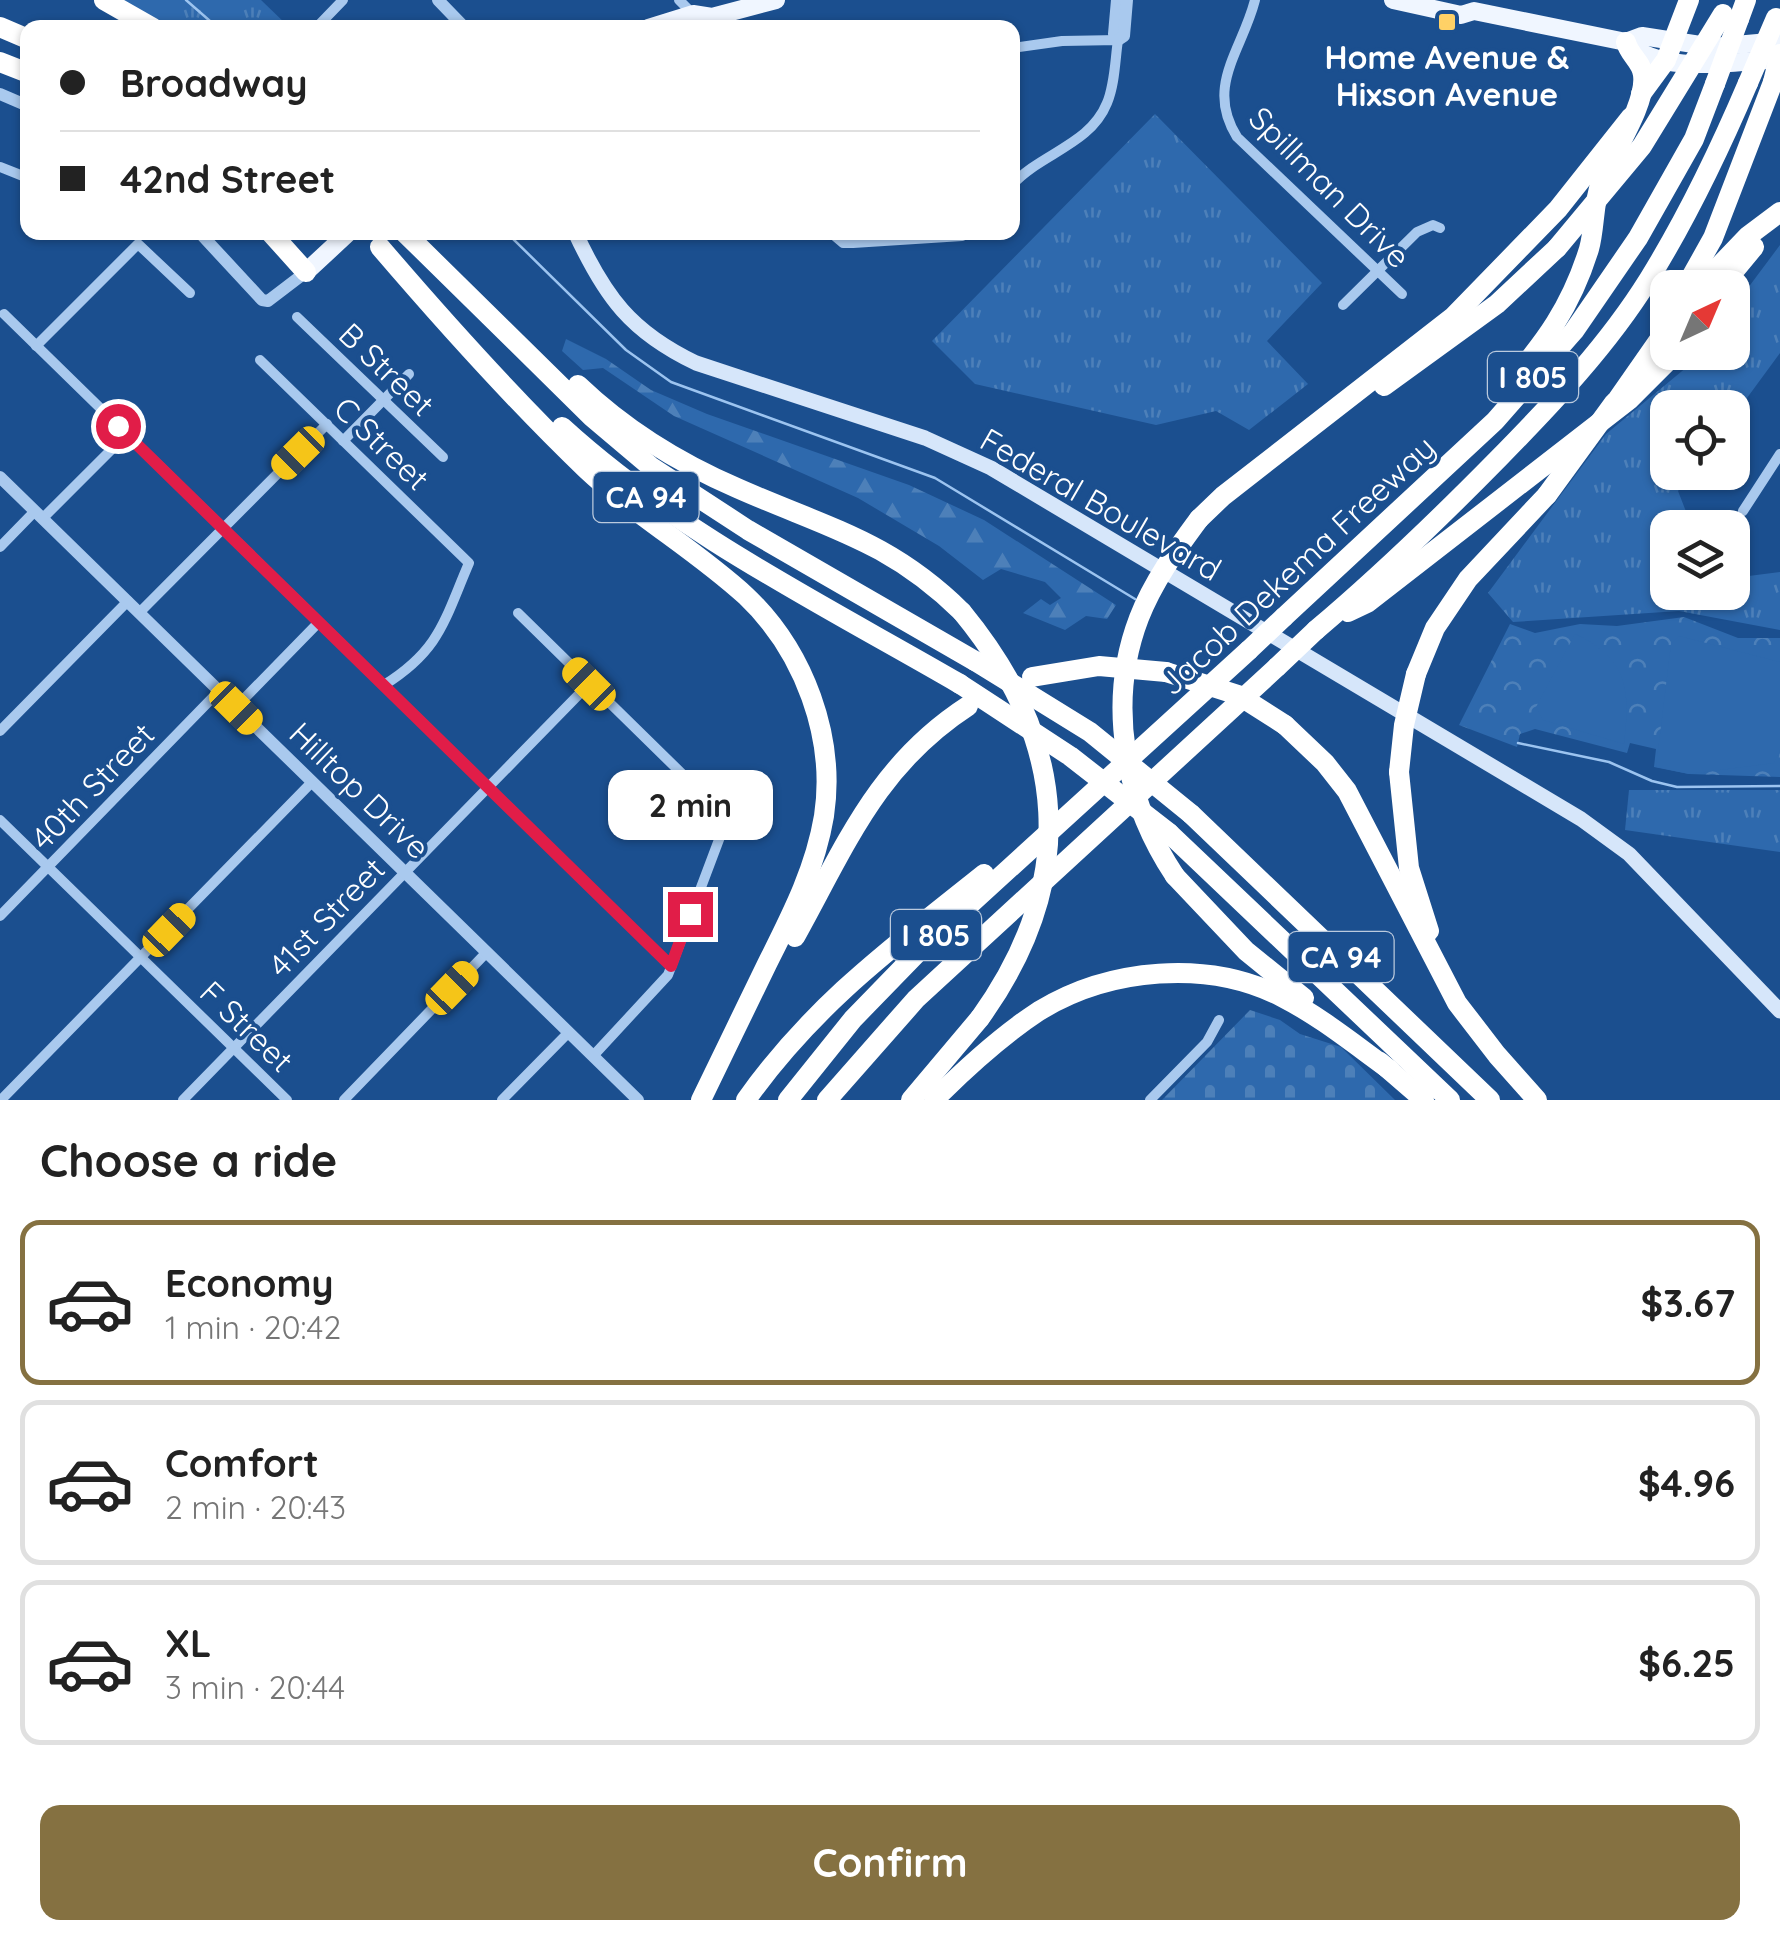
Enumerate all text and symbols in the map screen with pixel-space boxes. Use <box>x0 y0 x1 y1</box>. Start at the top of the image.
marker: Home Avenue & Hixson Avenue <box>1436 11 1458 33</box>
place label: Home Avenue & Hixson Avenue <box>1325 37 1569 114</box>
text: Broadway <box>120 59 308 107</box>
street label: Spillman Drive <box>1241 98 1419 276</box>
text: 42nd Street <box>120 155 335 203</box>
north arrow <box>1650 270 1750 370</box>
map controls <box>1650 270 1750 610</box>
street label: B Street <box>331 314 443 424</box>
road number: I 805 <box>1488 352 1578 402</box>
street label: C Street <box>326 388 438 498</box>
button: locate <box>1650 390 1750 490</box>
route start <box>96 404 141 449</box>
street label: Federal Boulevard <box>974 419 1228 589</box>
car <box>266 421 330 485</box>
street label: Jacob Dekema Freeway <box>1151 427 1443 703</box>
road number: CA 94 <box>594 472 698 522</box>
button: layers <box>1650 510 1750 610</box>
car <box>557 652 621 716</box>
car <box>204 676 268 740</box>
street label: Hilltop Drive <box>281 713 439 867</box>
street label: 40th Street <box>22 714 162 858</box>
callout: 2 min <box>608 769 772 839</box>
text: 2 min <box>649 785 732 825</box>
street label: 41st Street <box>259 849 393 985</box>
route end <box>668 892 713 937</box>
car <box>137 898 201 962</box>
road number: I 805 <box>891 910 981 960</box>
road number: CA 94 <box>1288 932 1394 982</box>
car <box>420 956 484 1020</box>
street label: F Street <box>192 972 302 1080</box>
text: Choose a ride <box>40 1132 337 1188</box>
icon: car <box>45 1258 135 1348</box>
text: Economy <box>165 1259 334 1307</box>
text: $3.67 <box>1641 1279 1735 1327</box>
text: 1 min · 20:42 <box>165 1307 341 1347</box>
icon: car <box>45 1438 135 1528</box>
text: Comfort <box>165 1439 319 1487</box>
text: $4.96 <box>1638 1459 1735 1507</box>
text: 2 min · 20:43 <box>165 1487 346 1527</box>
icon: car <box>45 1618 135 1708</box>
text: XL <box>165 1619 211 1667</box>
text: $6.25 <box>1638 1639 1735 1687</box>
text: 3 min · 20:44 <box>165 1667 345 1707</box>
button: Confirm <box>40 1805 1740 1920</box>

